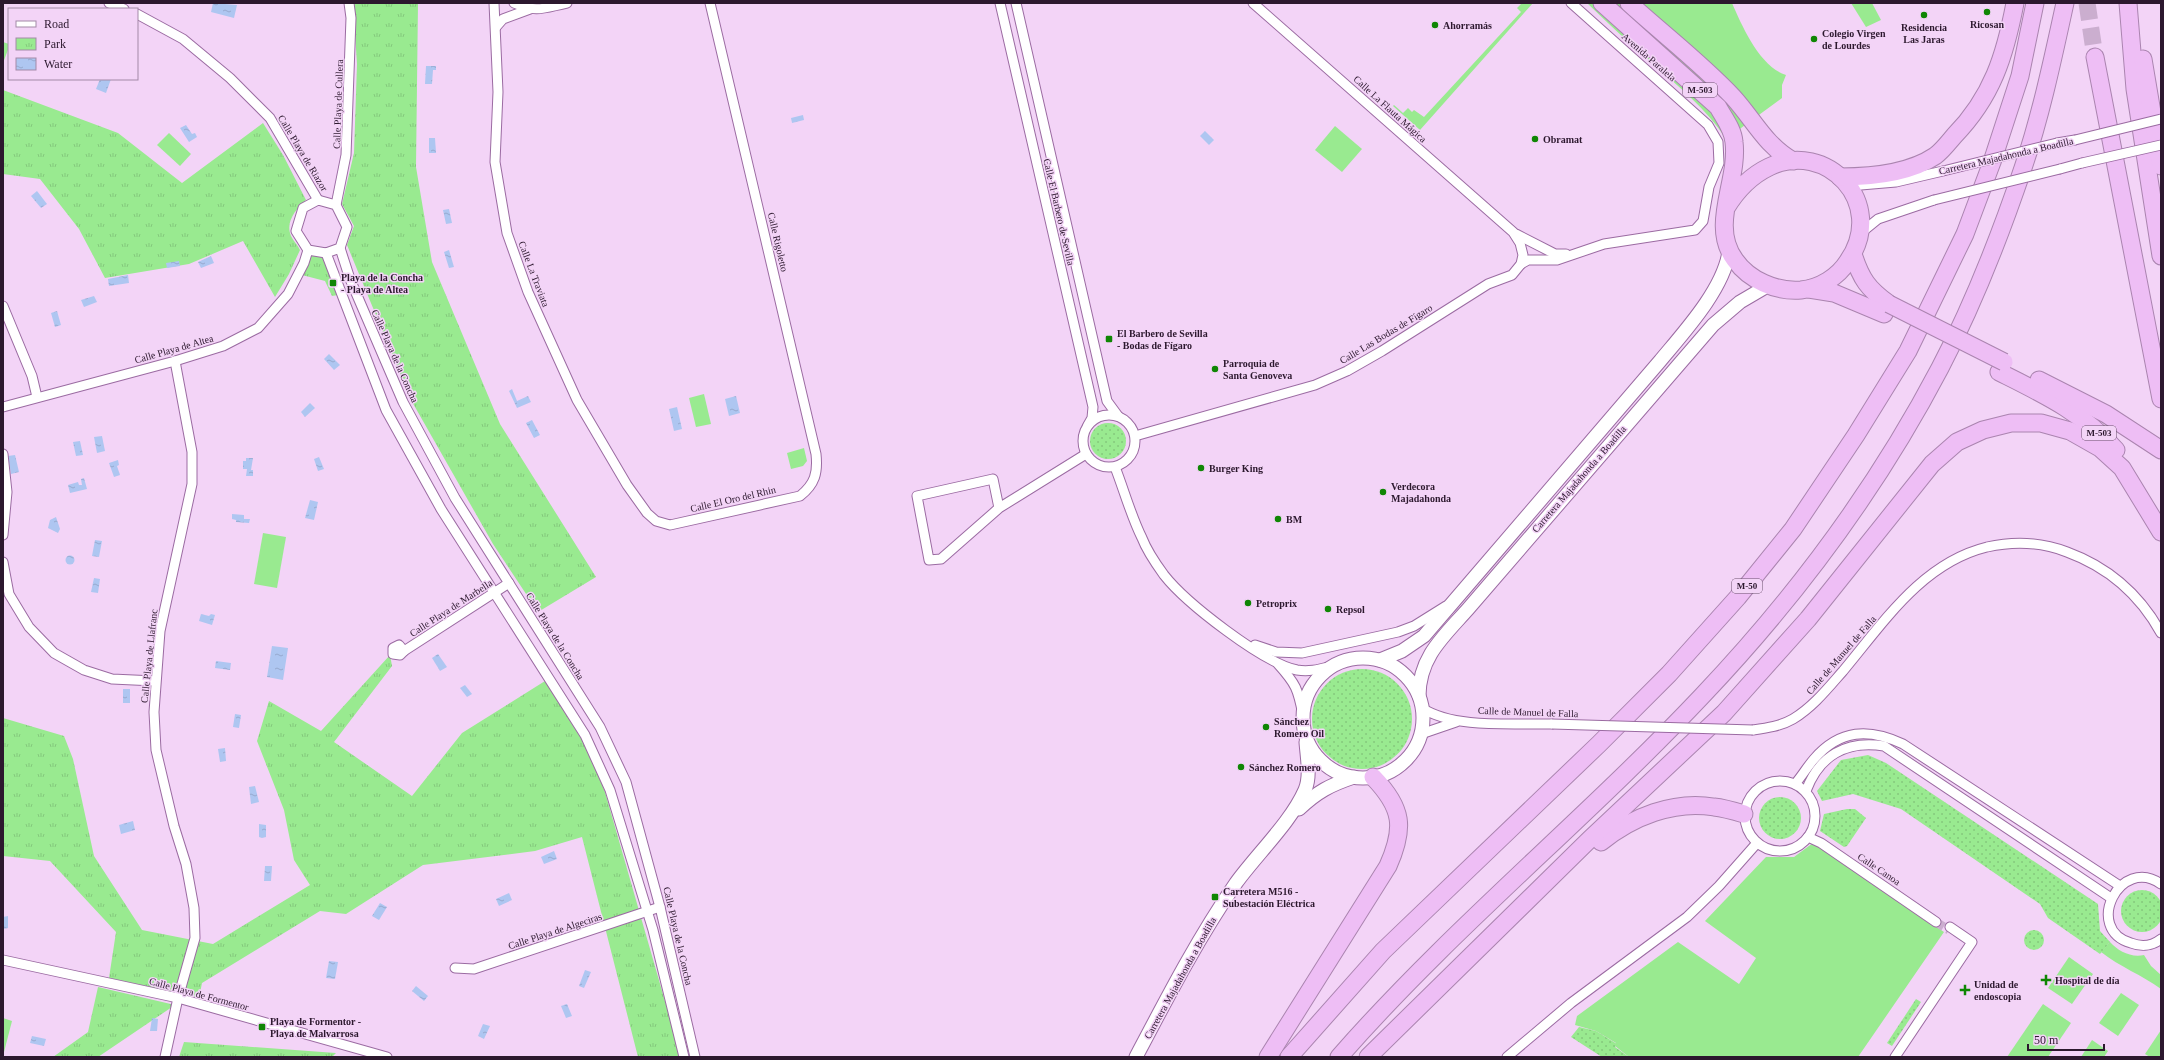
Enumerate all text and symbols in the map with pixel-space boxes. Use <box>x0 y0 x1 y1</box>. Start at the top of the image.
marker: Ricosan <box>1982 7 1992 17</box>
legend <box>8 8 138 80</box>
marker: Residencia Las Jaras <box>1919 10 1929 20</box>
text: Road <box>44 17 69 31</box>
place label: Ricosan <box>1970 19 2004 30</box>
marker: Ahorramás <box>1430 20 1440 30</box>
place label: Ahorramás <box>1443 20 1492 31</box>
place label: Residencia Las Jaras <box>1901 22 1947 45</box>
place label: Colegio Virgen de Lourdes <box>1822 28 1886 51</box>
street label: Avenida Paralela <box>1620 31 1679 84</box>
marker: Colegio Virgen de Lourdes <box>1809 34 1819 44</box>
text: Park <box>44 37 66 51</box>
text: Water <box>44 57 72 71</box>
street label: Calle Playa de Cullera <box>331 58 345 149</box>
street label: Calle La Flauta Mágica <box>1351 73 1429 145</box>
road number: M-503 <box>1683 83 1717 97</box>
street label: Calle Playa de Riazor <box>276 113 330 194</box>
marker: Obramat <box>1530 134 1540 144</box>
place label: Obramat <box>1543 134 1583 145</box>
street label: Carretera Majadahonda a Boadilla <box>1938 135 2075 177</box>
street label: Calle El Barbero de Sevilla <box>1041 157 1077 267</box>
street label: Calle Rigoletto <box>766 211 790 273</box>
street label: Calle La Traviata <box>516 240 552 309</box>
place label: Playa de la Concha - Playa de Altea <box>341 272 423 295</box>
marker: Playa de la Concha - Playa de Altea <box>328 278 338 288</box>
street label: Calle Las Bodas de Fígaro <box>1338 302 1434 366</box>
street label: Calle Playa de la Concha <box>370 308 421 405</box>
place label: El Barbero de Sevilla - Bodas de Fígaro <box>1117 328 1208 351</box>
street label: Calle Playa de Altea <box>133 332 215 366</box>
marker: El Barbero de Sevilla - Bodas de Fígaro <box>1104 334 1114 344</box>
place label: Parroquia de Santa Genoveva <box>1223 358 1292 381</box>
marker: Parroquia de Santa Genoveva <box>1210 364 1220 374</box>
street label: Carretera Majadahonda a Boadilla <box>1530 423 1629 534</box>
road number: M-503 <box>2082 426 2116 440</box>
marker: Burger King <box>1196 463 1206 473</box>
place label: Burger King <box>1209 463 1263 474</box>
place label: Verdecora Majadahonda <box>1391 481 1451 504</box>
street label: Calle El Oro del Rhin <box>689 484 777 514</box>
marker: Verdecora Majadahonda <box>1378 487 1388 497</box>
marker: BM <box>1273 514 1283 524</box>
place label: BM <box>1286 514 1303 525</box>
street label: Calle Playa de Marbella <box>408 577 495 639</box>
road number: M-50 <box>1732 579 1762 593</box>
street label: Calle Playa de la Concha <box>524 590 587 682</box>
marker: Petroprix <box>1243 598 1253 608</box>
place label: Petroprix <box>1256 598 1297 609</box>
marker: Repsol <box>1323 604 1333 614</box>
place label: Repsol <box>1336 604 1365 615</box>
street label: Calle Playa de Llafranc <box>139 608 159 703</box>
street label: Calle de Manuel de Falla <box>1804 613 1878 697</box>
street label: Calle de Manuel de Falla <box>1478 705 1579 719</box>
place label: Sánchez Romero Oil <box>1274 716 1324 739</box>
marker: Sánchez Romero Oil <box>1261 722 1271 732</box>
marker: Sánchez Romero <box>1236 762 1246 772</box>
place label: Sánchez Romero <box>1249 762 1321 773</box>
street label: Calle Canoa <box>1856 851 1903 888</box>
street label: Calle Playa de la Concha <box>661 886 695 987</box>
place label: Carretera M516 - Subestación Eléctrica <box>1223 886 1315 909</box>
marker: Carretera M516 - Subestación Eléctrica <box>1210 892 1220 902</box>
street label: Calle Playa de Algeciras <box>507 911 603 951</box>
street label: Carretera Majadahonda a Boadilla <box>1142 915 1218 1041</box>
marker: Hospital de día <box>2040 974 2052 986</box>
street label: Calle Playa de Formentor <box>148 975 251 1013</box>
place label: Hospital de día <box>2055 975 2119 986</box>
place label: Unidad de endoscopia <box>1974 979 2021 1002</box>
marker: Unidad de endoscopia <box>1959 984 1971 996</box>
place label: Playa de Formentor - Playa de Malvarrosa <box>270 1016 361 1039</box>
marker: Playa de Formentor - Playa de Malvarrosa <box>257 1022 267 1032</box>
scale bar <box>2028 1026 2104 1052</box>
text: 50 m <box>2034 1033 2059 1047</box>

